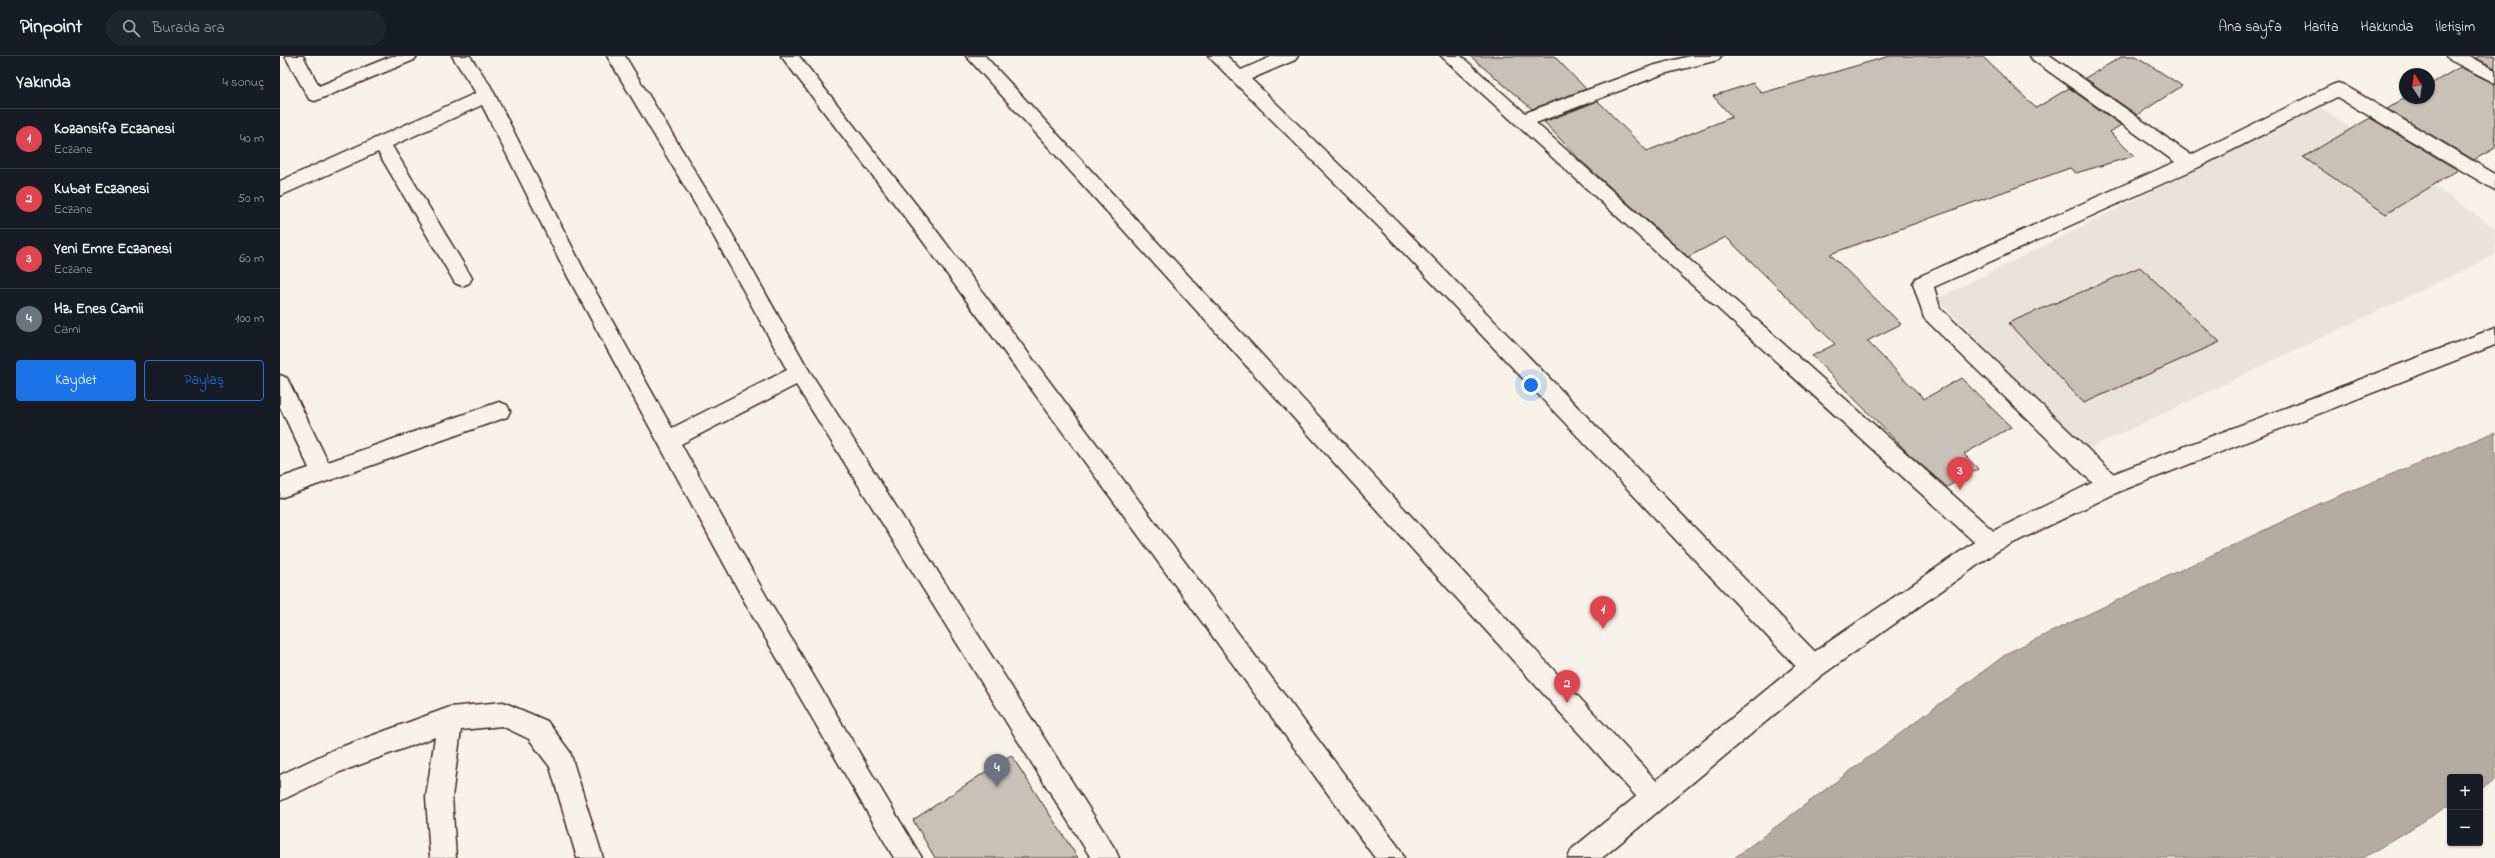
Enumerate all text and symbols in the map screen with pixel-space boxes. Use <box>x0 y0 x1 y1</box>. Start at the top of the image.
search box <box>106 10 386 46</box>
text: Pinpoint <box>20 14 82 41</box>
icon: search <box>120 17 142 39</box>
text: Burada ara <box>152 17 225 39</box>
text: Ana sayfa <box>2219 17 2282 38</box>
text: Harita <box>2304 17 2339 38</box>
text: Hakkında <box>2361 17 2413 38</box>
text: İletişim <box>2435 17 2475 38</box>
north arrow <box>2399 68 2435 104</box>
text: Yakında <box>16 70 71 95</box>
text: 4 sonuç <box>222 73 264 92</box>
text: Kozansifa Eczanesi <box>54 118 175 140</box>
text: 1 <box>27 129 31 148</box>
text: 40 m <box>240 129 264 148</box>
text: Eczane <box>54 140 92 159</box>
text: Kubat Eczanesi <box>54 178 149 200</box>
text: 2 <box>26 189 32 208</box>
text: 50 m <box>238 189 264 208</box>
text: Eczane <box>54 200 92 219</box>
text: Yeni Emre Eczanesi <box>54 238 172 260</box>
text: 3 <box>26 249 32 268</box>
text: 60 m <box>239 249 264 268</box>
text: Eczane <box>54 260 92 279</box>
text: Hz. Enes Camii <box>54 298 144 320</box>
text: 4 <box>26 309 32 328</box>
text: 100 m <box>235 309 264 328</box>
text: Cami <box>54 320 81 339</box>
button: Kaydet <box>16 360 136 401</box>
button: Paylaş <box>144 360 264 401</box>
your location <box>1521 375 1541 395</box>
pin: 3 <box>1947 457 1973 490</box>
pin: 1 <box>1590 596 1616 629</box>
pin: 2 <box>1554 670 1580 703</box>
pin: 4 <box>984 754 1010 787</box>
map controls <box>2447 774 2483 846</box>
button: + <box>2447 774 2483 810</box>
button: − <box>2447 810 2483 846</box>

